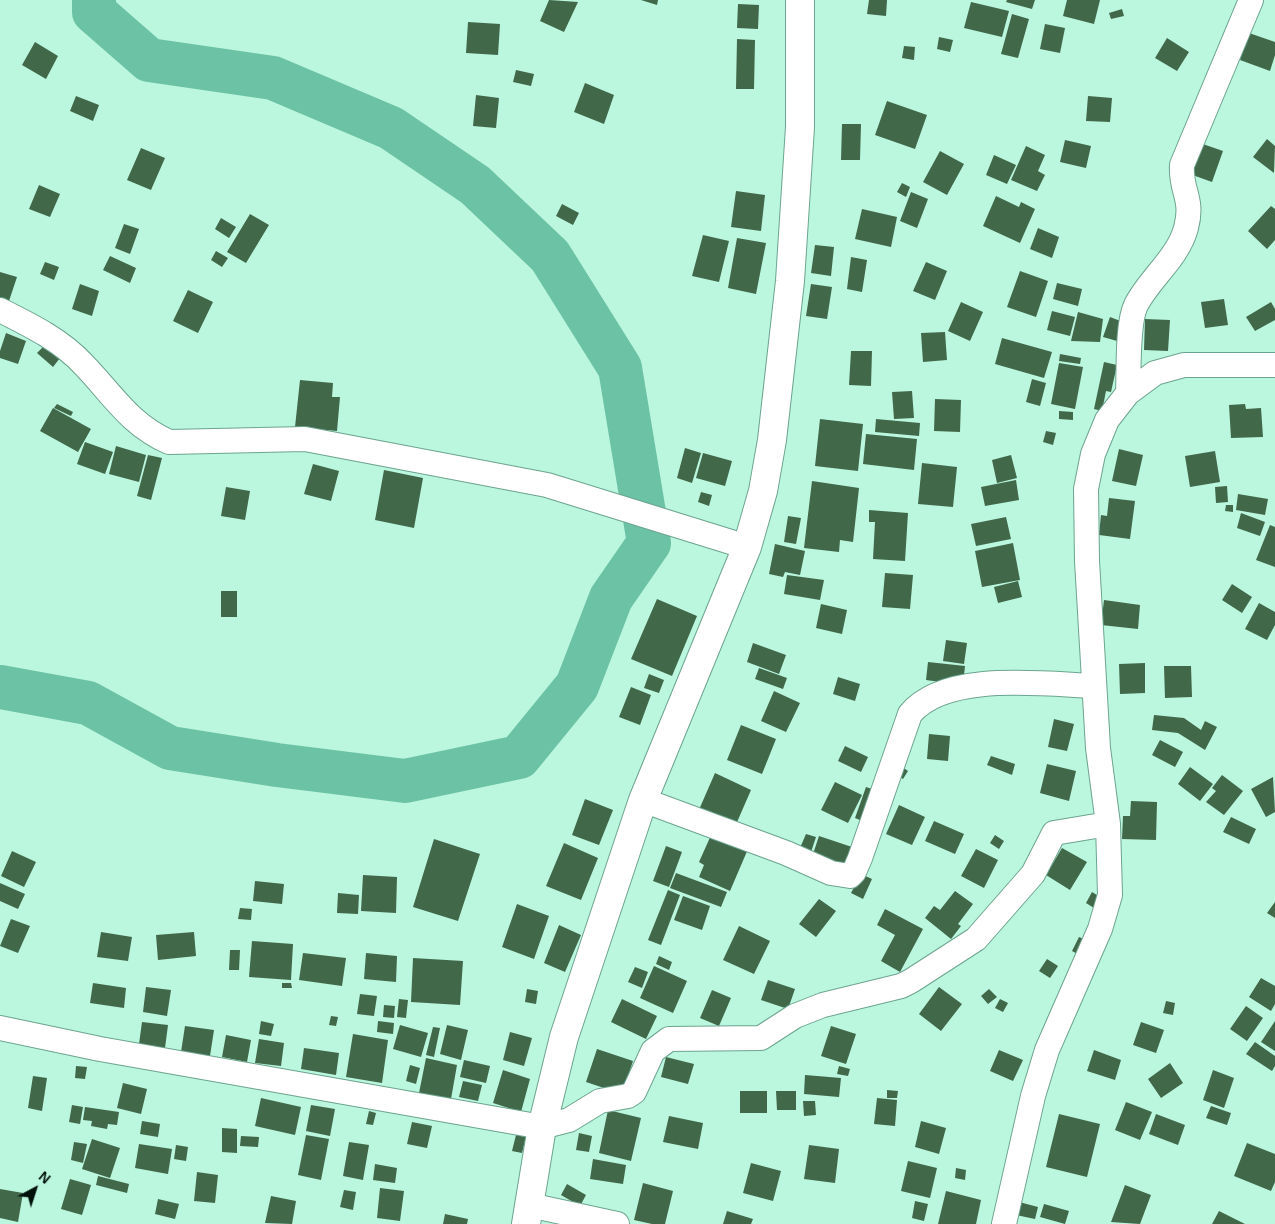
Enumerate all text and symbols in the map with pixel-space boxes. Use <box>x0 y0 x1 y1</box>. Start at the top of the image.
north arrow <box>10 1164 60 1214</box>
text: N <box>36 1168 54 1187</box>

